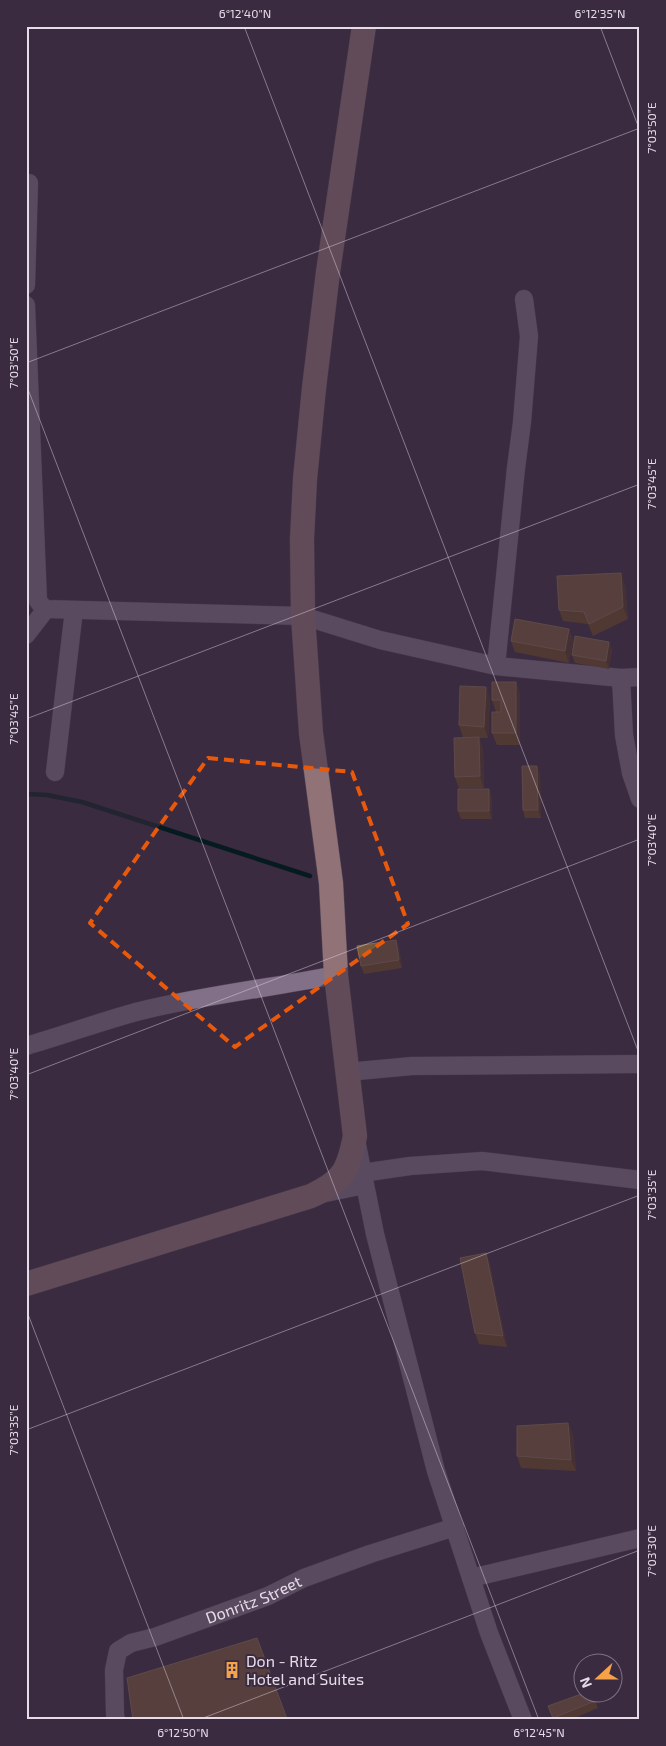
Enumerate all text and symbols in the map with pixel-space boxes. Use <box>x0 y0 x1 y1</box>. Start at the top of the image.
text: 6°12'40"N <box>219 6 271 20</box>
text: 6°12'35"N <box>574 6 626 20</box>
text: 7°03'50"E <box>644 102 658 154</box>
text: 7°03'50"E <box>6 337 20 389</box>
text: 7°03'45"E <box>644 458 658 510</box>
text: 7°03'45"E <box>6 693 20 745</box>
text: 7°03'40"E <box>644 814 658 866</box>
text: 7°03'40"E <box>6 1048 20 1100</box>
text: 7°03'35"E <box>644 1169 658 1220</box>
text: 7°03'35"E <box>6 1404 20 1455</box>
text: 7°03'30"E <box>644 1525 658 1577</box>
street label: Donritz Street <box>203 1571 304 1627</box>
place label: Don - Ritz Hotel and Suites <box>246 1651 364 1688</box>
north arrow <box>574 1654 624 1704</box>
building icon: Don - Ritz Hotel and Suites <box>222 1660 242 1680</box>
text: N <box>576 1675 595 1691</box>
text: 6°12'50"N <box>157 1725 209 1739</box>
text: 6°12'45"N <box>513 1725 565 1739</box>

